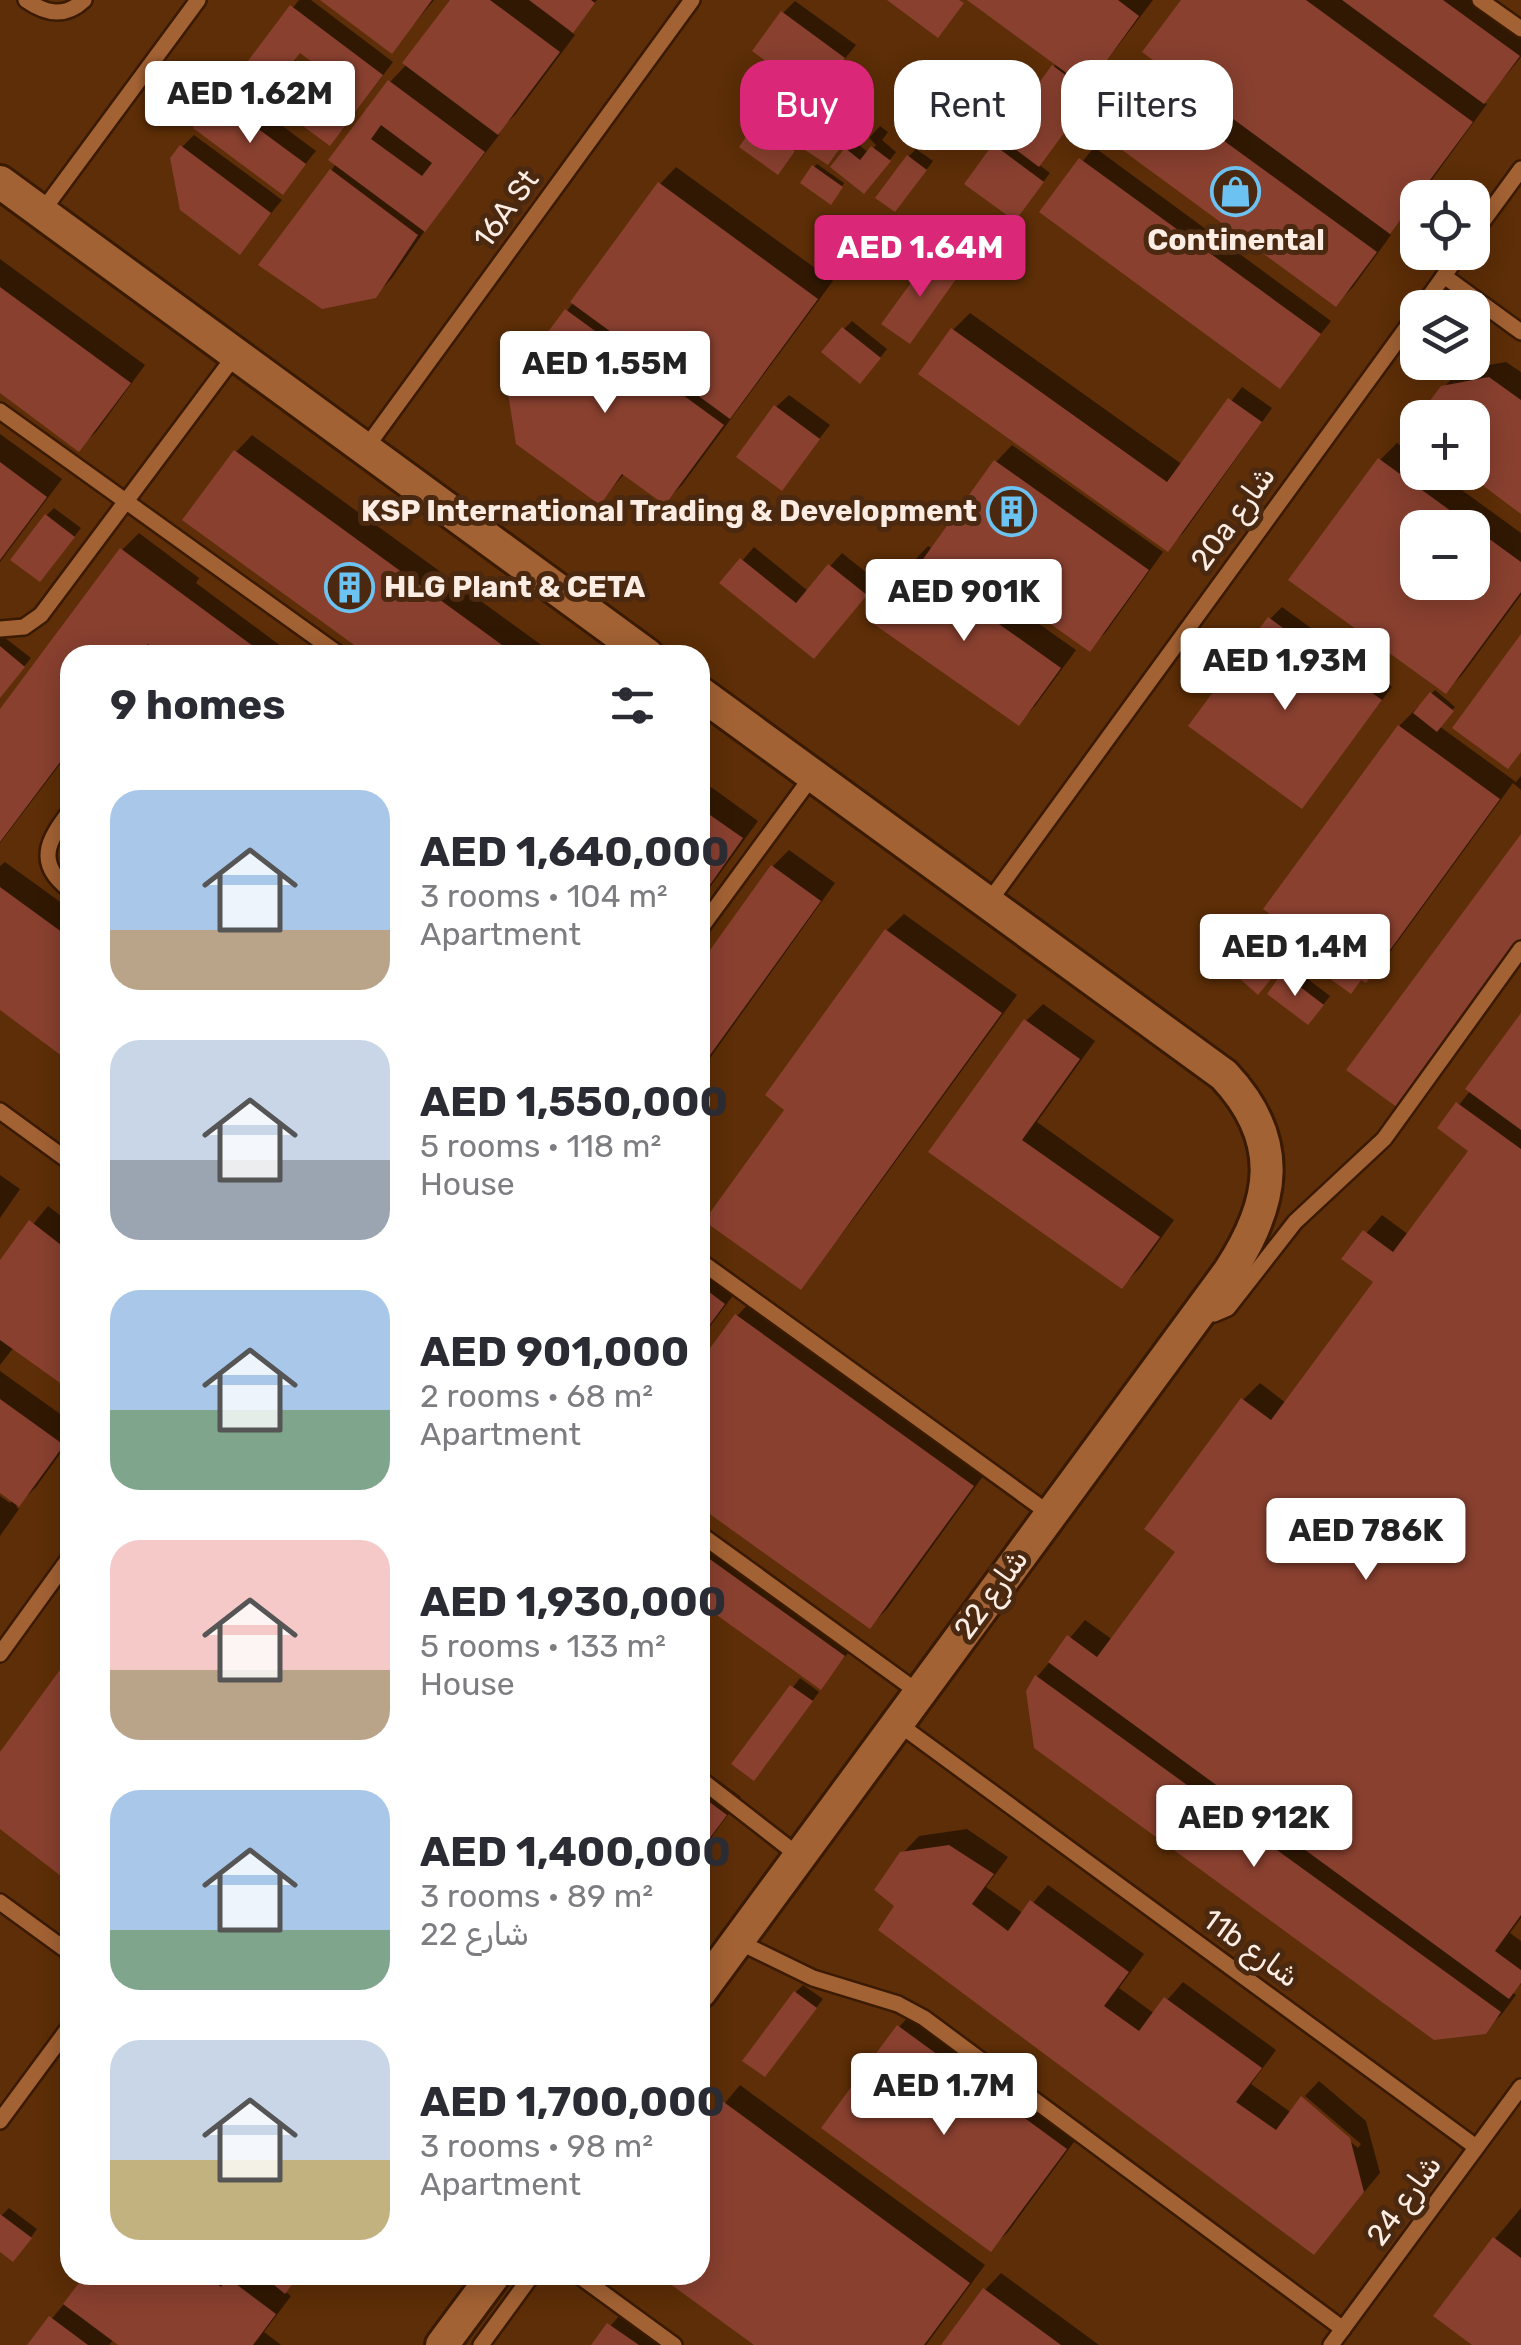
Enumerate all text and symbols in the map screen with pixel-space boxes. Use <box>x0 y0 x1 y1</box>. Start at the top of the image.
chip: Buy <box>740 60 874 150</box>
chip: Rent <box>894 60 1041 150</box>
chip: Filters <box>1061 60 1233 150</box>
pin: AED 1.62M <box>136 61 364 146</box>
text: AED 1.62M <box>167 74 333 112</box>
street label: 16A St <box>466 163 547 255</box>
shop icon: Continental <box>1210 165 1262 217</box>
map controls <box>1400 180 1490 600</box>
button: locate <box>1400 180 1490 270</box>
pin: AED 1.64M <box>806 215 1034 300</box>
place label: Continental <box>1147 222 1325 258</box>
text: AED 1.64M <box>836 228 1004 266</box>
button: layers <box>1400 290 1490 380</box>
pin: AED 1.55M <box>491 331 719 416</box>
text: AED 1.55M <box>522 344 688 382</box>
button: + <box>1400 400 1490 490</box>
street label: 20a شارع <box>1183 459 1285 578</box>
building icon: KSP International Trading & Development <box>986 485 1038 537</box>
place label: KSP International Trading & Development <box>361 493 977 529</box>
button: − <box>1400 510 1490 600</box>
pin: AED 901K <box>861 559 1067 644</box>
building icon: HLG Plant & CETA <box>323 561 375 613</box>
place label: HLG Plant & CETA <box>384 569 646 605</box>
text: AED 901K <box>888 572 1040 610</box>
pin: AED 1.93M <box>1171 628 1399 713</box>
text: AED 1.93M <box>1203 641 1367 679</box>
icon: filters <box>605 678 660 733</box>
text: 9 homes <box>110 680 285 730</box>
text: AED 1,640,000 <box>420 827 730 877</box>
icon: home <box>190 830 310 950</box>
text: 3 rooms · 104 m² <box>420 877 668 915</box>
pin: AED 1.4M <box>1192 914 1398 999</box>
text: Apartment <box>420 915 581 953</box>
text: AED 1.4M <box>1222 927 1368 965</box>
text: AED 1,550,000 <box>420 1077 728 1127</box>
icon: home <box>190 1080 310 1200</box>
text: 5 rooms · 118 m² <box>420 1127 661 1165</box>
text: House <box>420 1165 515 1203</box>
text: AED 901,000 <box>420 1327 689 1377</box>
icon: home <box>190 1330 310 1450</box>
text: 2 rooms · 68 m² <box>420 1377 653 1415</box>
text: Apartment <box>420 1415 581 1453</box>
pin: AED 786K <box>1263 1498 1469 1583</box>
text: AED 786K <box>1288 1511 1444 1549</box>
street label: شارع 22 <box>946 1542 1037 1647</box>
text: AED 1,930,000 <box>420 1577 726 1627</box>
icon: home <box>190 1580 310 1700</box>
text: 5 rooms · 133 m² <box>420 1627 666 1665</box>
text: House <box>420 1665 515 1703</box>
pin: AED 912K <box>1151 1785 1357 1870</box>
text: AED 912K <box>1178 1798 1330 1836</box>
text: AED 1,400,000 <box>420 1827 731 1877</box>
icon: home <box>190 1830 310 1950</box>
text: 3 rooms · 89 m² <box>420 1877 653 1915</box>
street label: 11b شارع <box>1194 1901 1306 1997</box>
text: شارع 22 <box>420 1915 529 1953</box>
pin: AED 1.7M <box>841 2053 1047 2138</box>
text: AED 1.7M <box>873 2066 1015 2104</box>
text: AED 1,700,000 <box>420 2077 725 2127</box>
icon: home <box>190 2080 310 2200</box>
text: 3 rooms · 98 m² <box>420 2127 653 2165</box>
street label: شارع 24 <box>1359 2148 1451 2254</box>
text: Apartment <box>420 2165 581 2203</box>

